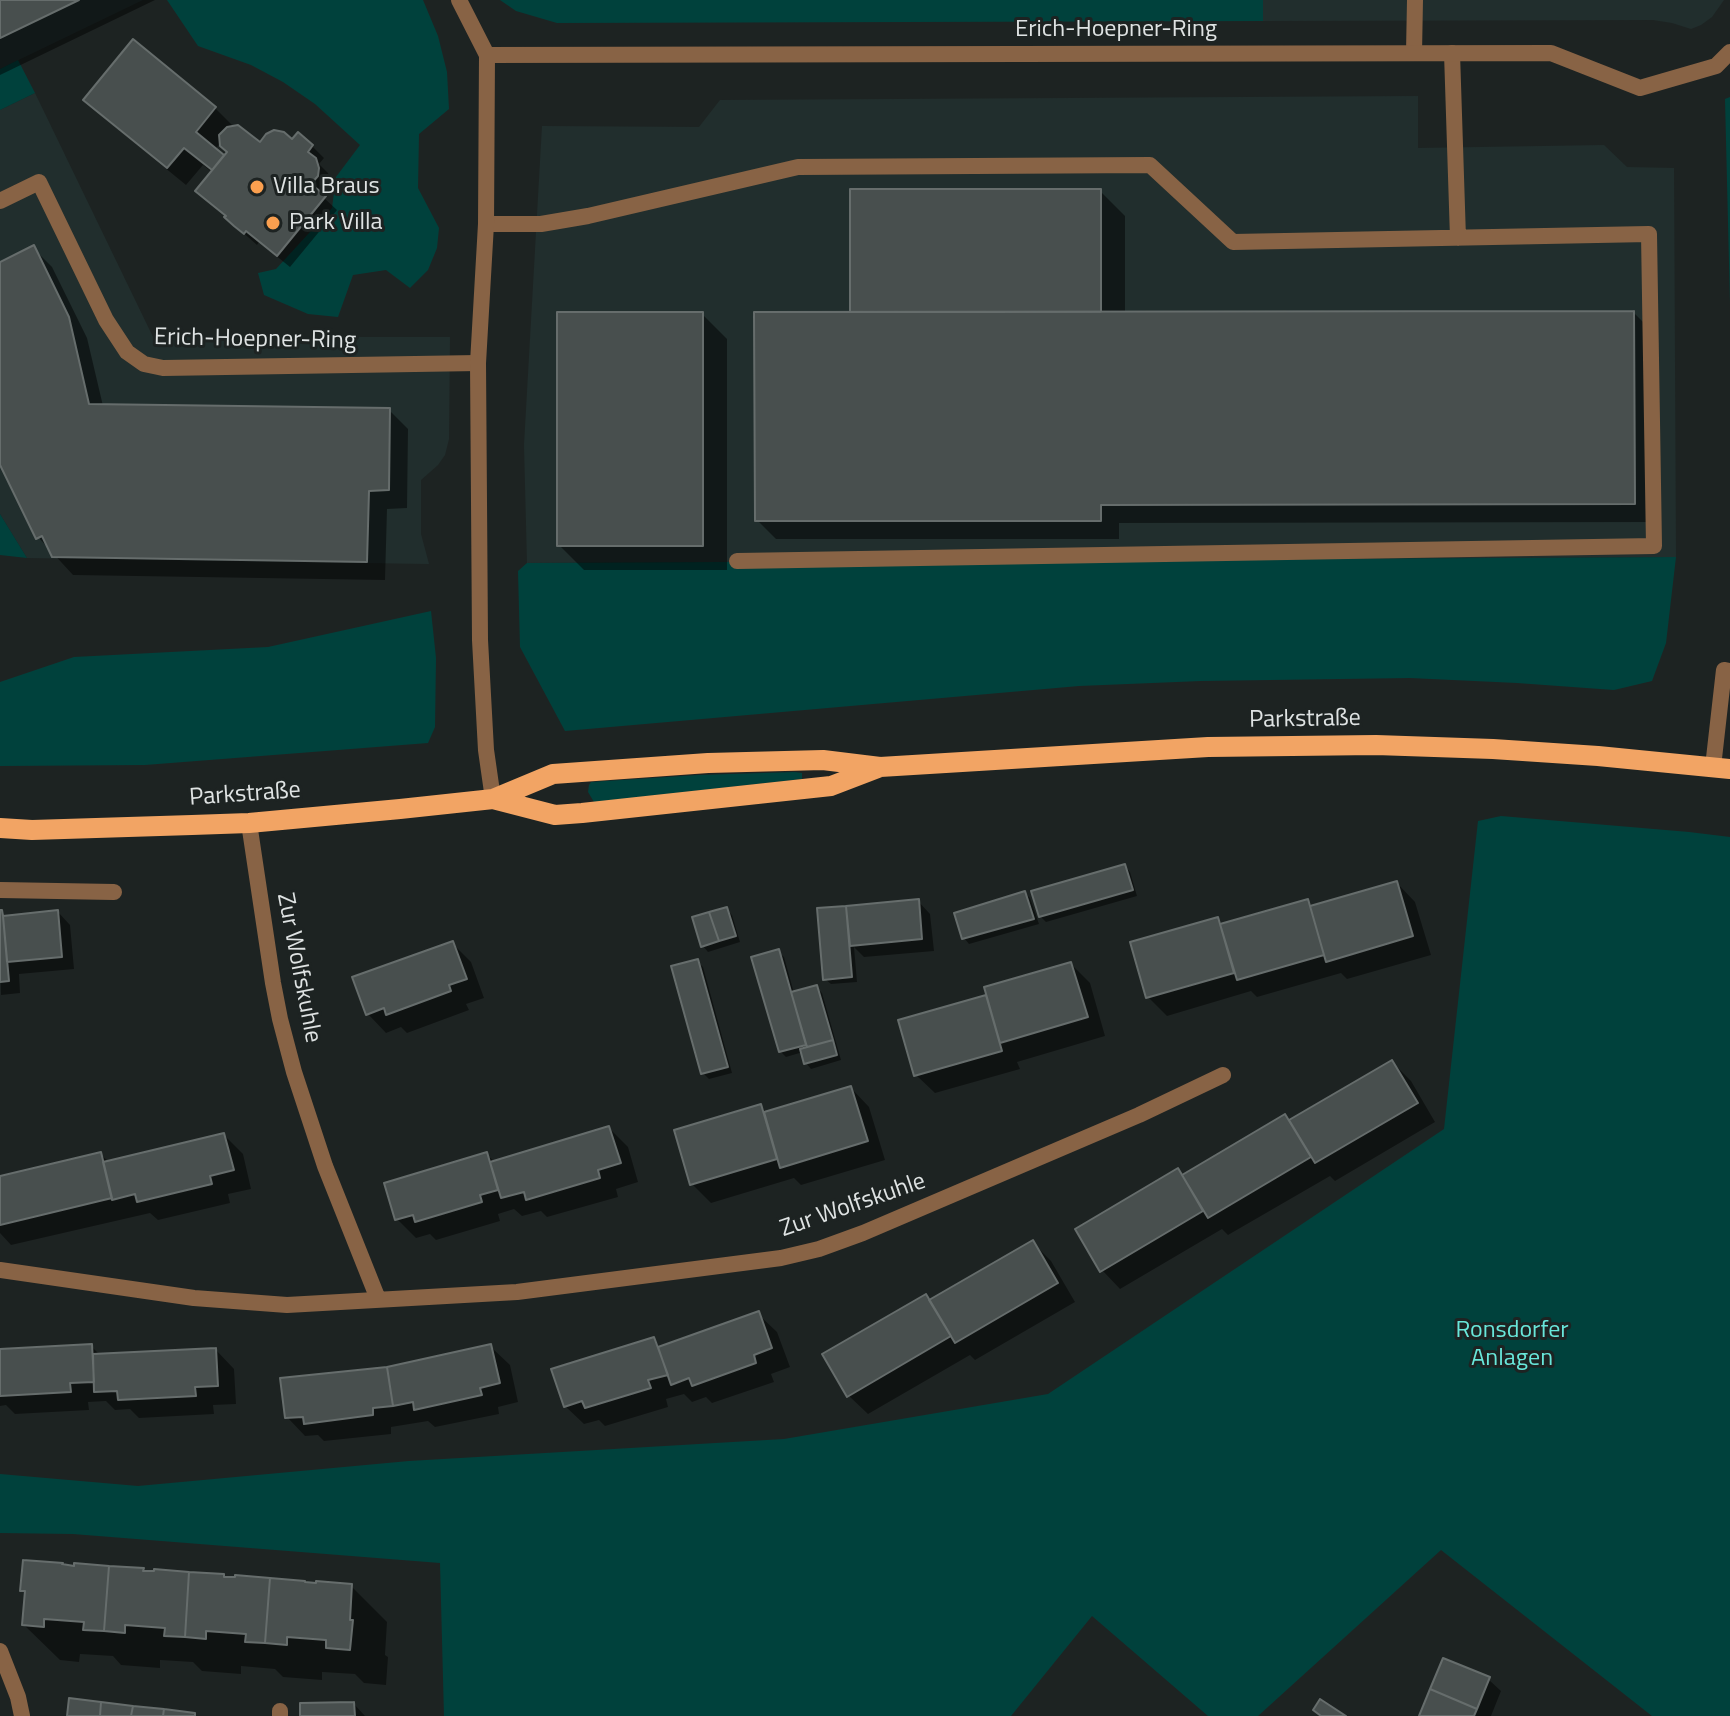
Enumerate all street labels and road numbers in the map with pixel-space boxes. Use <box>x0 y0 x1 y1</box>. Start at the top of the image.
street label: Erich-Hoepner-Ring <box>1015 16 1217 44</box>
street label: Erich-Hoepner-Ring <box>154 324 356 356</box>
street label: Parkstraße <box>1249 705 1361 735</box>
street label: Parkstraße <box>188 777 302 813</box>
street label: Zur Wolfskuhle <box>269 891 327 1045</box>
street label: Zur Wolfskuhle <box>777 1168 929 1244</box>

